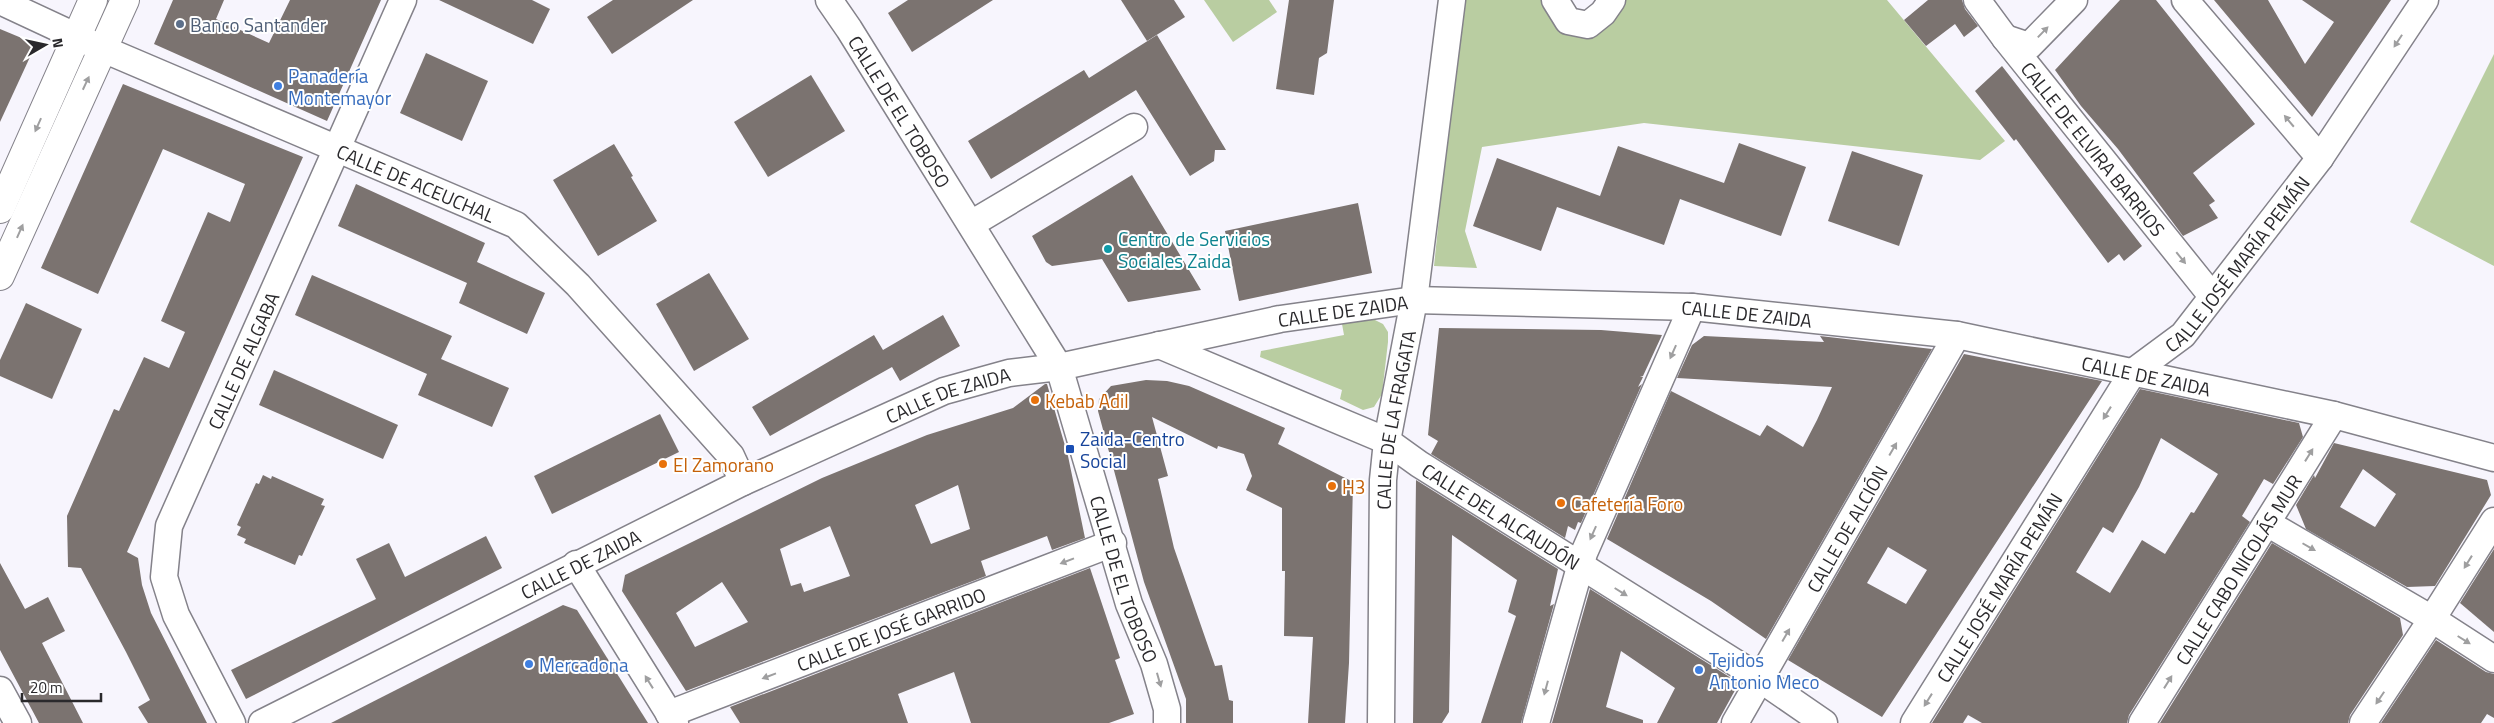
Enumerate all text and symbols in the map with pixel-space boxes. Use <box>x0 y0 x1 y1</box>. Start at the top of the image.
place label: Banco Santander <box>190 10 327 39</box>
marker: Banco Santander <box>174 18 186 30</box>
north arrow <box>20 20 70 70</box>
one-way arrow <box>2036 26 2048 38</box>
street label: CALLE DE EL TOBOSO <box>842 29 958 193</box>
one-way arrow <box>2393 34 2403 47</box>
text: N <box>47 36 69 49</box>
street label: CALLE DE ELVIRA BARRIOS <box>2015 55 2173 242</box>
place label: Panadería Montemayor <box>288 61 392 112</box>
one-way arrow <box>83 76 91 90</box>
marker: Panadería Montemayor <box>272 80 284 92</box>
one-way arrow <box>2283 115 2294 128</box>
one-way arrow <box>33 118 41 132</box>
street label: CALLE DE ACEUCHAL <box>333 136 500 229</box>
street label: CALLE JOSÉ MARÍA PEMÁN <box>2158 169 2316 359</box>
one-way arrow <box>16 224 24 238</box>
place label: Centro de Servicios Sociales Zaida <box>1118 224 1270 275</box>
marker: Centro de Servicios Sociales Zaida <box>1102 243 1114 255</box>
one-way arrow <box>2175 251 2186 264</box>
street label: CALLE DE ALGABA <box>199 287 286 434</box>
street label: CALLE DE ZAIDA <box>1276 287 1410 334</box>
street label: CALLE DE ZAIDA <box>1681 292 1813 334</box>
street label: CALLE DE LA FRAGATA <box>1368 328 1422 510</box>
one-way arrow <box>1668 345 1676 359</box>
street label: CALLE DE ZAIDA <box>2079 347 2213 403</box>
street label: CALLE DE ZAIDA <box>880 359 1013 430</box>
place label: Kebab Adil <box>1045 386 1129 415</box>
marker: Kebab Adil <box>1029 394 1041 406</box>
one-way arrow <box>2102 407 2112 420</box>
place label: Zaida-Centro Social <box>1080 424 1185 475</box>
one-way arrow <box>1888 442 1897 455</box>
marker: Zaida-Centro Social <box>1064 443 1076 455</box>
one-way arrow <box>2305 448 2314 461</box>
place label: El Zamorano <box>673 450 774 479</box>
street label: CALLE DEL ALCAUDÓN <box>1416 455 1586 576</box>
marker: El Zamorano <box>657 458 669 470</box>
street label: CALLE DE ALCIÓN <box>1798 460 1894 597</box>
street label: CALLE CABO NICOLÁS MUR <box>2167 469 2308 670</box>
place label: H3 <box>1342 472 1365 501</box>
marker: H3 <box>1326 480 1338 492</box>
street label: CALLE JOSÉ MARÍA PEMÁN <box>1928 487 2069 688</box>
place label: Cafetería Foro <box>1571 489 1683 518</box>
street label: CALLE DE EL TOBOSO <box>1083 492 1166 667</box>
marker: Cafetería Foro <box>1555 497 1567 509</box>
street label: CALLE DE ZAIDA <box>515 521 645 606</box>
one-way arrow <box>1589 526 1597 540</box>
one-way arrow <box>2303 543 2316 552</box>
one-way arrow <box>2464 555 2473 568</box>
one-way arrow <box>1060 558 1075 565</box>
street label: CALLE DE JOSÉ GARRIDO <box>792 579 990 678</box>
one-way arrow <box>1615 587 1628 596</box>
one-way arrow <box>1782 628 1790 643</box>
one-way arrow <box>2457 635 2470 644</box>
place label: Tejidos Antonio Meco <box>1709 645 1819 696</box>
place label: Mercadona <box>539 650 629 679</box>
marker: Mercadona <box>523 658 535 670</box>
marker: Tejidos Antonio Meco <box>1693 664 1705 676</box>
scale bar <box>22 670 101 702</box>
one-way arrow <box>762 672 776 680</box>
one-way arrow <box>1155 673 1163 688</box>
one-way arrow <box>645 675 654 688</box>
one-way arrow <box>2163 675 2172 688</box>
text: 20 m <box>30 676 63 699</box>
one-way arrow <box>1542 681 1550 696</box>
one-way arrow <box>2375 691 2385 705</box>
one-way arrow <box>1924 693 1933 706</box>

